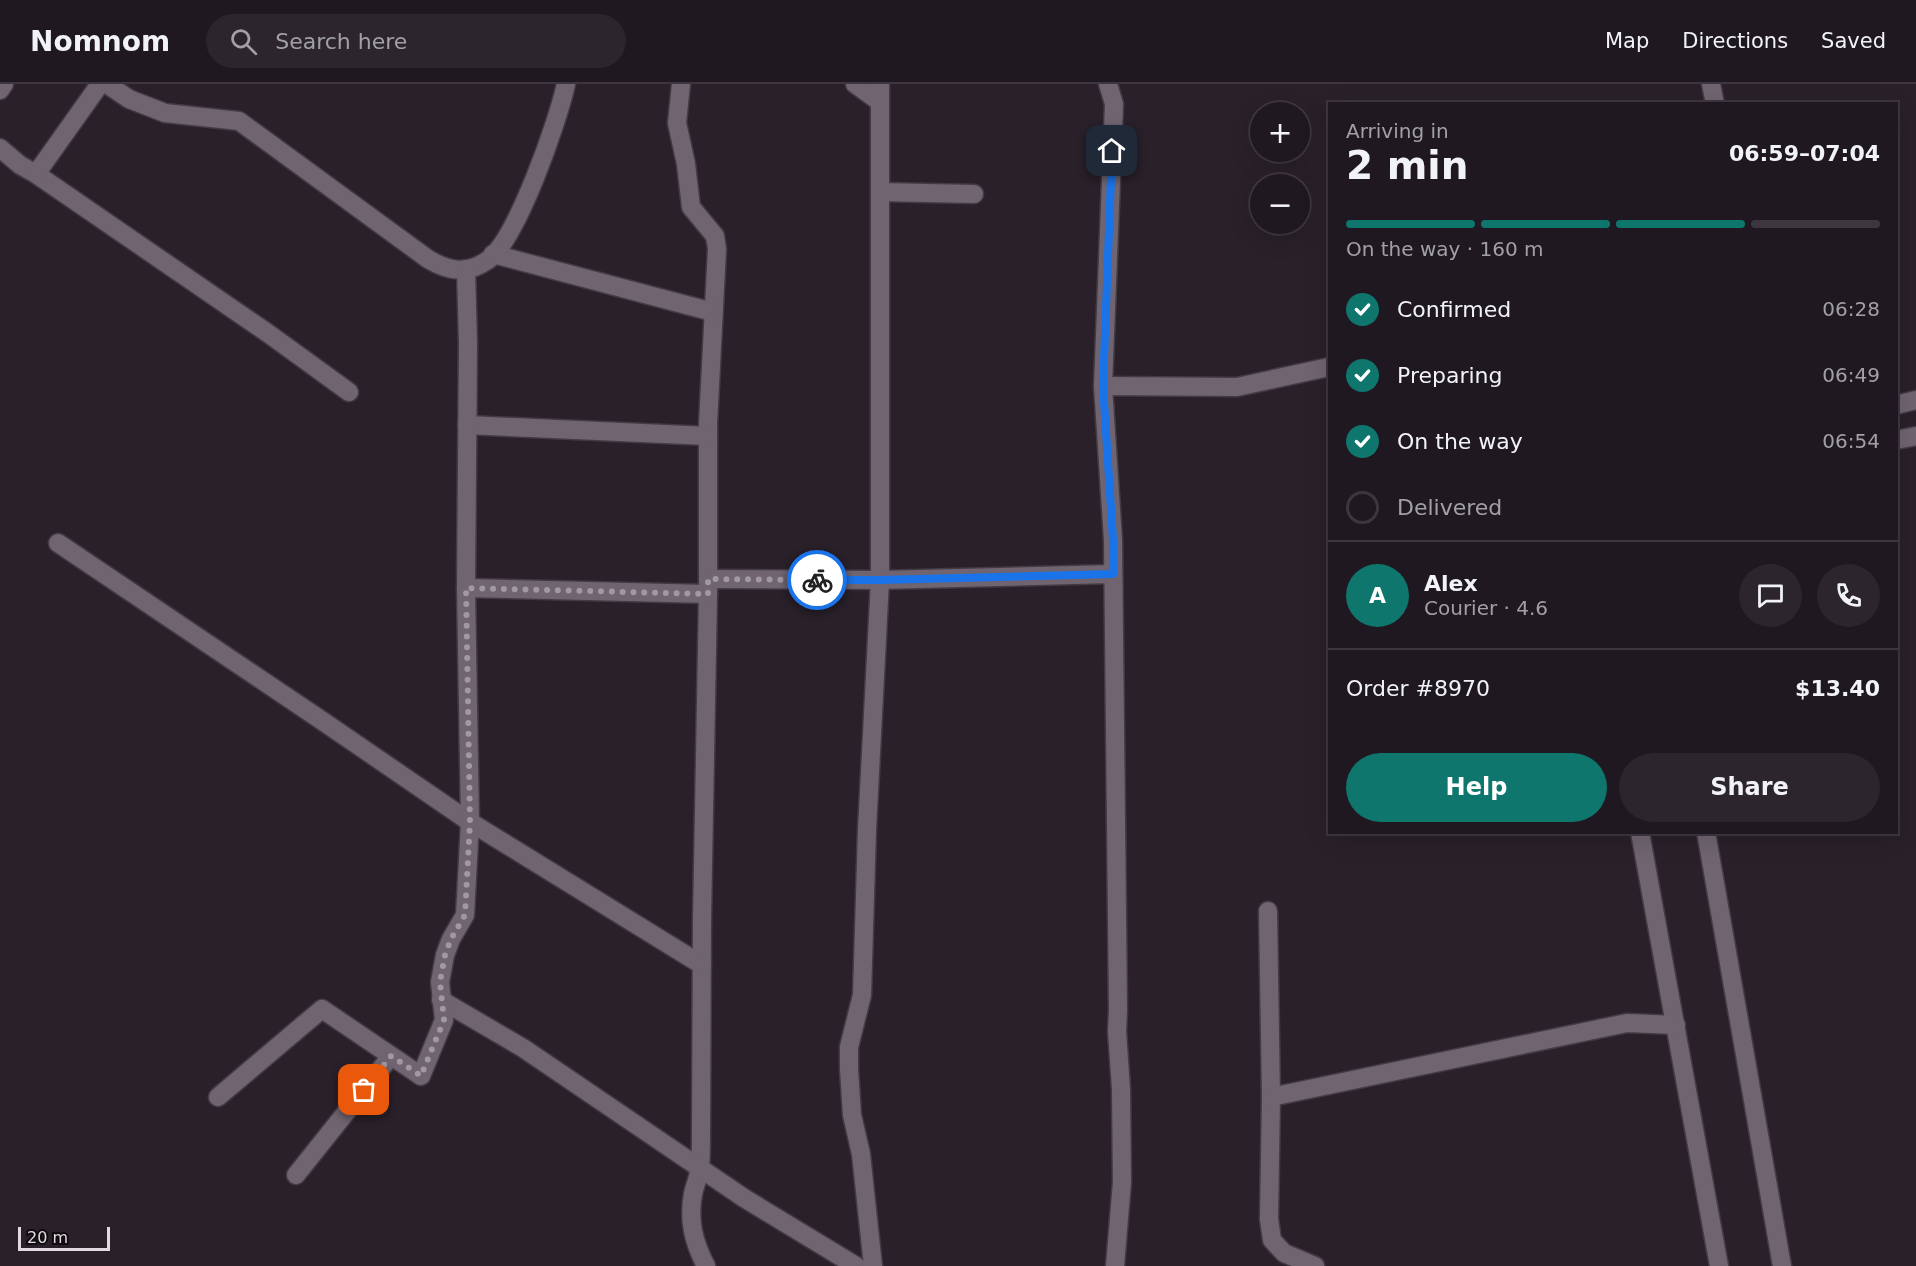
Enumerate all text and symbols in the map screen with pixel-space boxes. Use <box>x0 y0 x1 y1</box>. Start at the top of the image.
search box <box>206 14 626 68</box>
text: Nomnom <box>30 25 170 58</box>
icon: search <box>227 25 260 58</box>
text: Search here <box>275 29 407 54</box>
text: Map <box>1605 29 1649 53</box>
text: Directions <box>1682 29 1788 53</box>
text: Saved <box>1821 29 1886 53</box>
map controls <box>1250 102 1310 234</box>
button: + <box>1250 102 1310 162</box>
text: Arriving in <box>1346 119 1449 143</box>
pin <box>1086 125 1137 176</box>
icon: home <box>1095 134 1128 167</box>
text: 06:59–07:04 <box>1729 141 1880 166</box>
text: 2 min <box>1346 143 1468 188</box>
button: − <box>1250 174 1310 234</box>
text: On the way · 160 m <box>1346 237 1544 261</box>
icon: check <box>1346 293 1379 326</box>
text: Confirmed <box>1397 297 1511 322</box>
text: 06:28 <box>1822 297 1880 321</box>
icon: check <box>1346 359 1379 392</box>
text: Preparing <box>1397 363 1503 388</box>
text: 06:49 <box>1822 363 1880 387</box>
icon: check <box>1346 425 1379 458</box>
text: On the way <box>1397 429 1523 454</box>
text: 06:54 <box>1822 429 1880 453</box>
text: Delivered <box>1397 495 1502 520</box>
courier <box>787 550 847 610</box>
icon: bike <box>801 564 834 597</box>
button: chat <box>1739 564 1802 627</box>
button: phone <box>1817 564 1880 627</box>
text: Alex <box>1424 571 1478 596</box>
text: A <box>1369 583 1386 608</box>
text: Courier · 4.6 <box>1424 596 1548 620</box>
text: Order #8970 <box>1346 676 1490 701</box>
text: $13.40 <box>1795 676 1880 701</box>
button: Help <box>1346 753 1607 822</box>
button: Share <box>1619 753 1880 822</box>
pin <box>338 1064 389 1115</box>
icon: bag <box>347 1073 380 1106</box>
scale bar <box>18 1224 110 1252</box>
text: 20 m <box>27 1228 68 1247</box>

